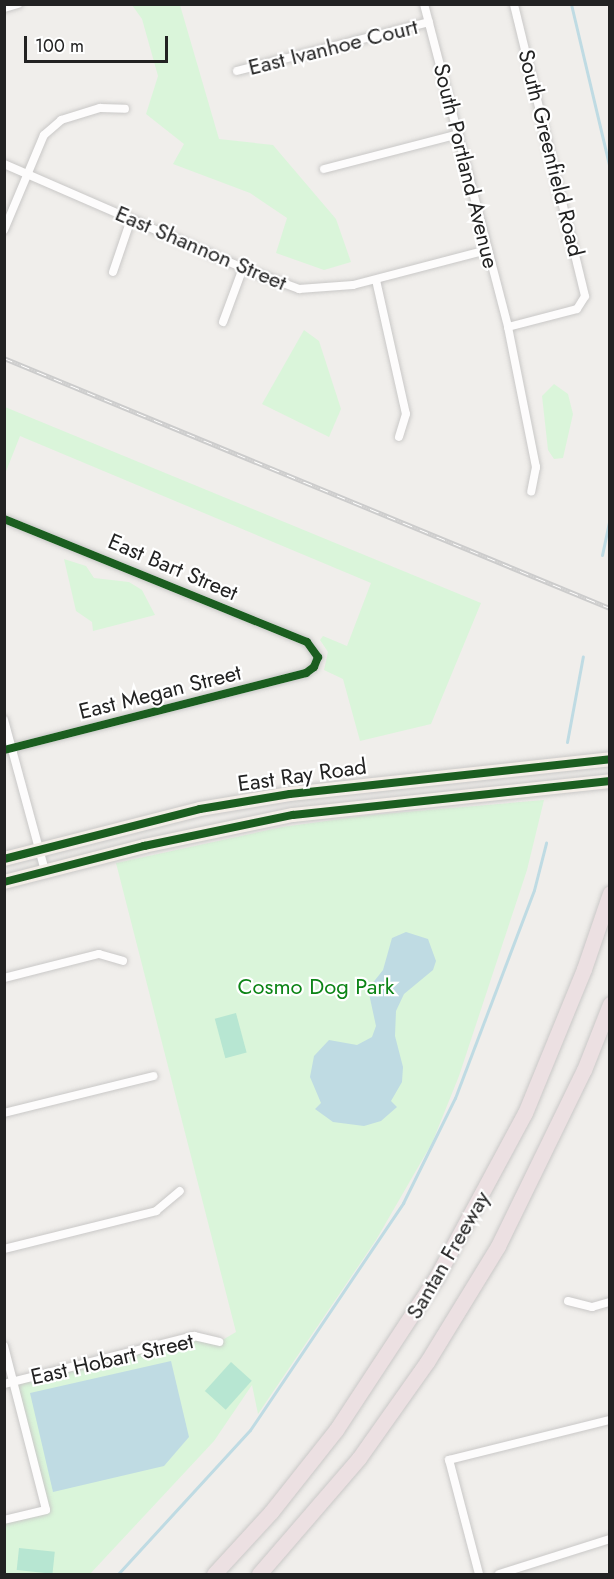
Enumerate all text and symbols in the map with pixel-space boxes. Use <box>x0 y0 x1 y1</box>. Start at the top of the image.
street label: East Ivanhoe Court <box>246 13 420 81</box>
scale bar <box>27 24 171 62</box>
text: 100 m <box>35 33 84 59</box>
street label: South Greenfield Road <box>512 47 590 259</box>
street label: South Portland Avenue <box>428 61 504 271</box>
street label: East Shannon Street <box>111 200 291 296</box>
street label: East Bart Street <box>104 528 242 606</box>
street label: East Megan Street <box>76 659 244 725</box>
street label: East Ray Road <box>236 753 368 797</box>
park label: Cosmo Dog Park <box>237 974 395 1000</box>
street label: Santan Freeway <box>401 1186 495 1324</box>
street label: East Hobart Street <box>28 1327 196 1391</box>

